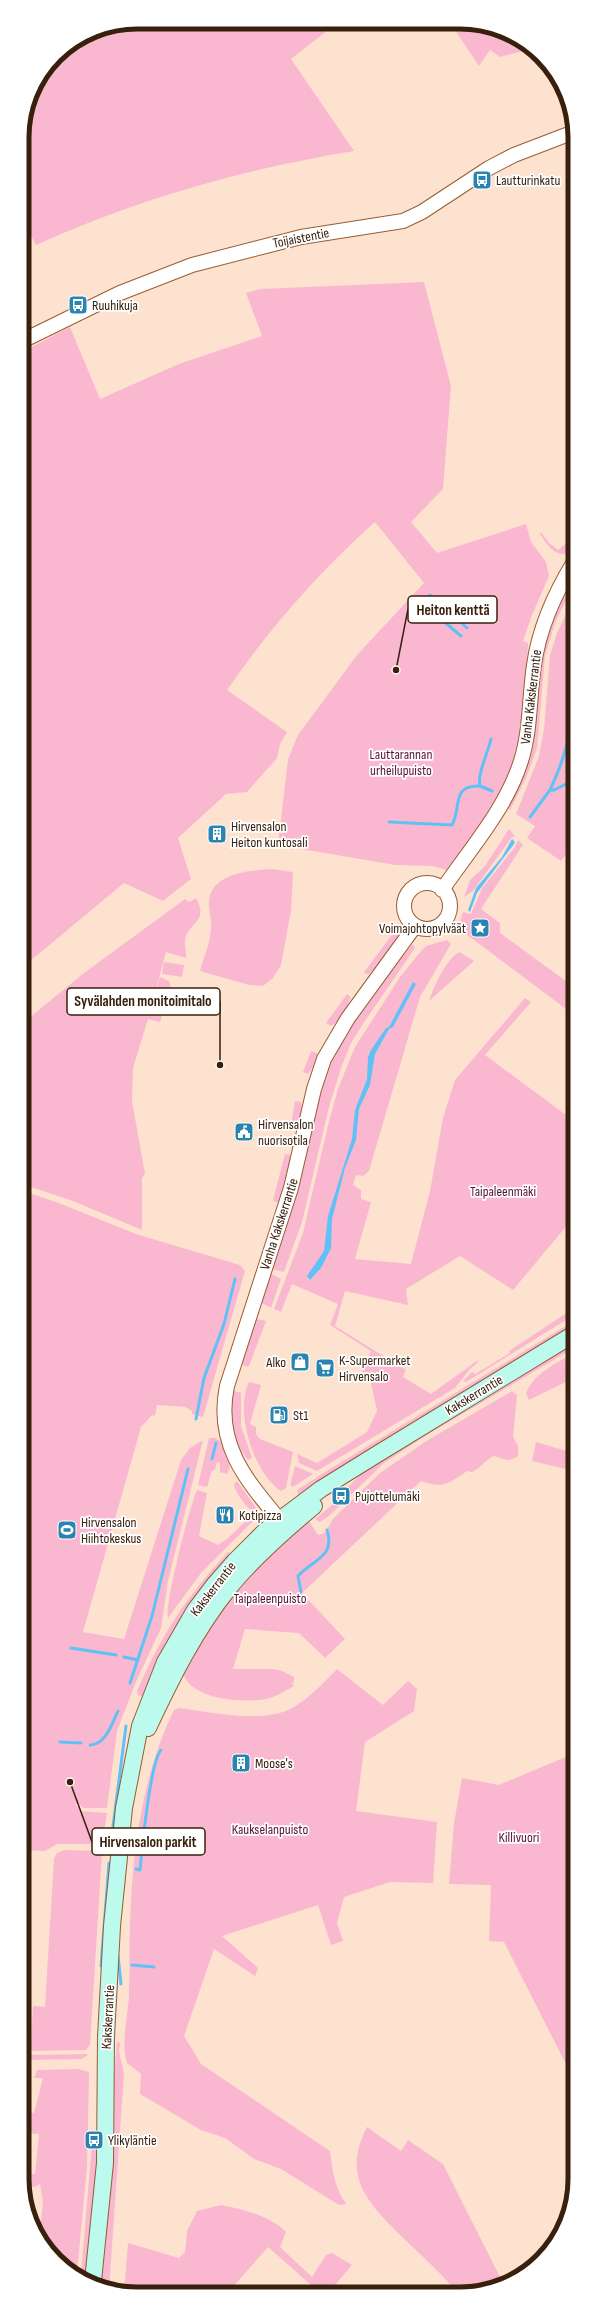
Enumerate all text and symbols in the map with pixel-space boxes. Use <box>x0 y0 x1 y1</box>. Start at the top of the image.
bus stop icon: Lautturinkatu <box>471 169 493 191</box>
place label: Lautturinkatu <box>496 172 560 189</box>
street label: Toijaistentie <box>271 224 331 252</box>
bus stop icon: Ruuhikuja <box>67 294 89 316</box>
place label: Ruuhikuja <box>92 297 138 314</box>
callout: Heiton kenttä <box>408 596 497 623</box>
text: Heiton kenttä <box>416 601 490 620</box>
street label: Vanha Kakskerrantie <box>517 649 545 745</box>
park label: Lauttarannan urheilupuisto <box>370 746 432 779</box>
place label: Hirvensalon Heiton kuntosali <box>231 818 308 851</box>
building icon: Hirvensalon Heiton kuntosali <box>206 823 228 845</box>
place icon: Voimajohtopylväät <box>469 917 491 939</box>
place label: Voimajohtopylväät <box>379 920 466 937</box>
callout: Syvälahden monitoimitalo <box>67 988 220 1015</box>
text: Syvälahden monitoimitalo <box>74 992 212 1011</box>
place label: Hirvensalon nuorisotila <box>258 1116 314 1149</box>
public building icon: Hirvensalon nuorisotila <box>233 1121 255 1143</box>
street label: Vanha Kakskerrantie <box>256 1176 302 1272</box>
park label: Taipaleenmäki <box>470 1183 536 1200</box>
shop icon: Alko <box>289 1351 311 1373</box>
place label: K-Supermarket Hirvensalo <box>339 1352 411 1385</box>
place label: Alko <box>265 1354 286 1371</box>
supermarket icon: K-Supermarket Hirvensalo <box>314 1357 336 1379</box>
street label: Kakskerrantie <box>442 1371 506 1419</box>
fuel station icon: St1 <box>268 1404 290 1426</box>
place label: St1 <box>293 1407 308 1424</box>
bus stop icon: Pujottelumäki <box>330 1485 352 1507</box>
place label: Pujottelumäki <box>355 1488 420 1505</box>
restaurant icon: Kotipizza <box>214 1504 236 1526</box>
place label: Kotipizza <box>239 1507 282 1524</box>
place label: Hirvensalon Hiihtokeskus <box>81 1514 141 1547</box>
sports icon: Hirvensalon Hiihtokeskus <box>56 1519 78 1541</box>
street label: Kakskerrantie <box>186 1558 240 1620</box>
park label: Taipaleenpuisto <box>233 1590 307 1607</box>
building icon: Moose's <box>230 1752 252 1774</box>
place label: Moose's <box>255 1755 293 1772</box>
park label: Kaukselanpuisto <box>232 1821 308 1838</box>
callout: Hirvensalon parkit <box>92 1828 205 1855</box>
park label: Killivuori <box>499 1829 539 1846</box>
text: Hirvensalon parkit <box>99 1833 197 1852</box>
street label: Kakskerrantie <box>98 1984 118 2050</box>
bus stop icon: Ylikyläntie <box>83 2129 105 2151</box>
place label: Ylikyläntie <box>108 2132 157 2149</box>

